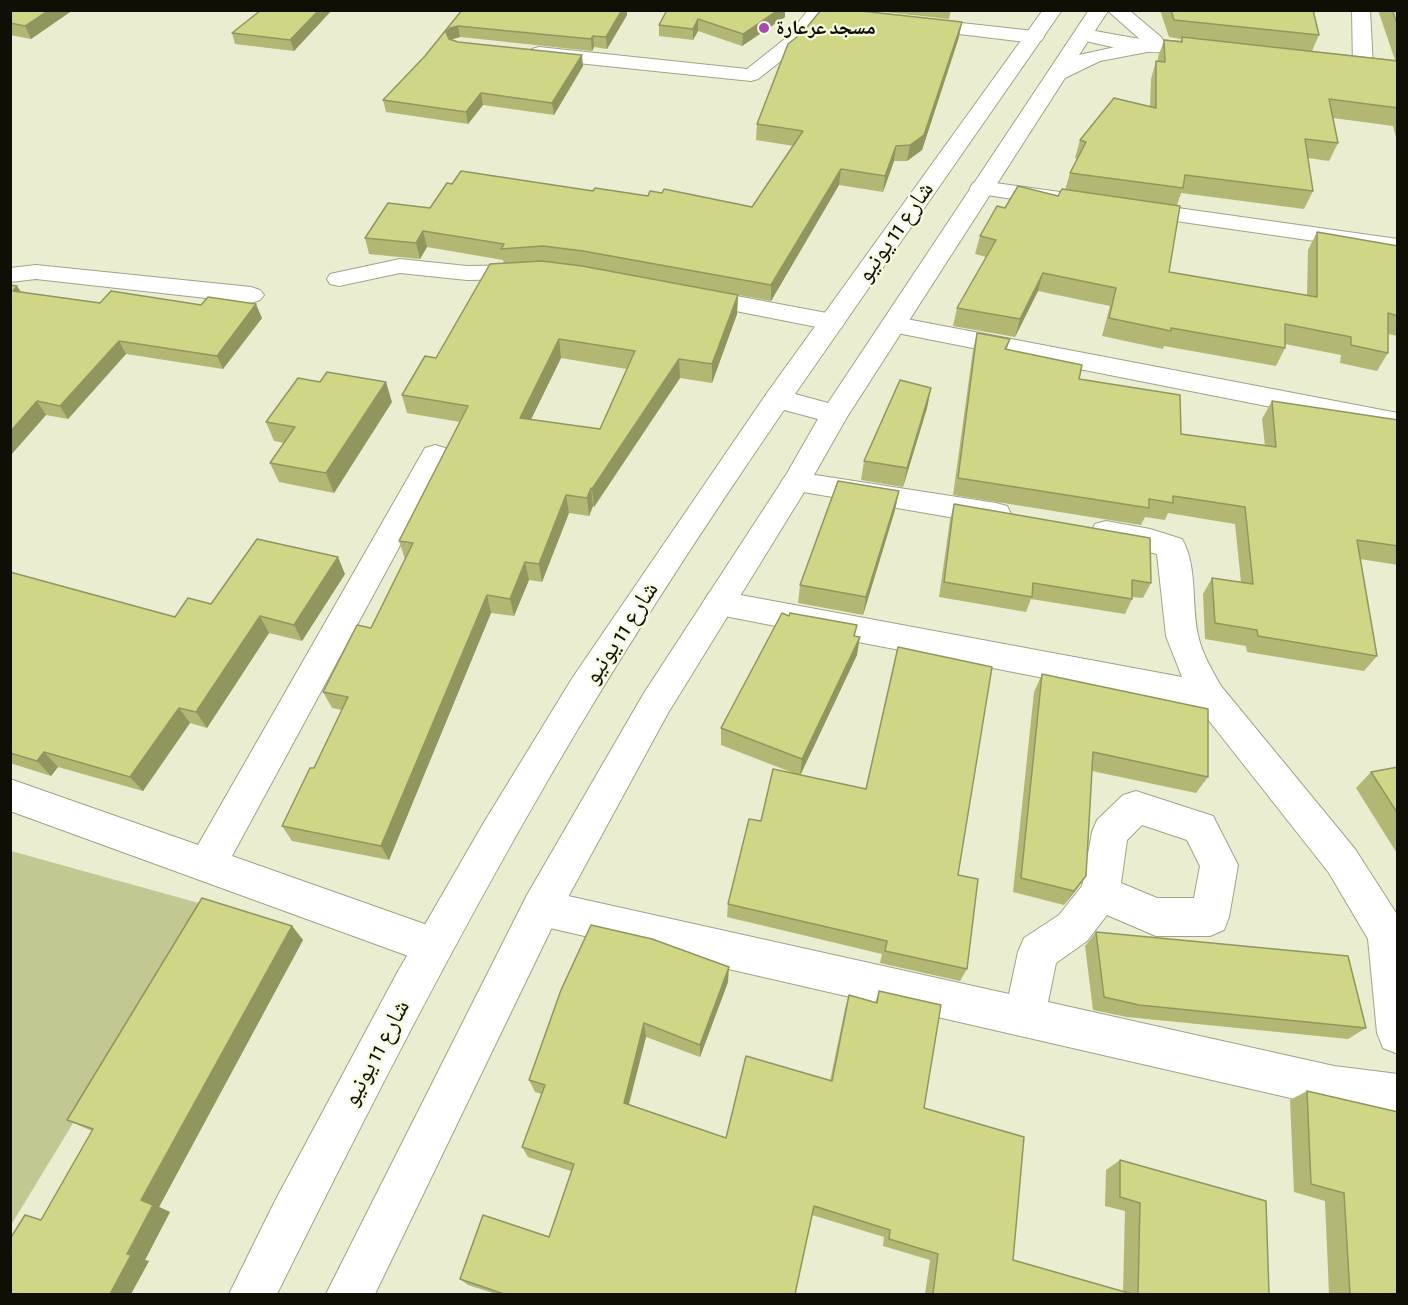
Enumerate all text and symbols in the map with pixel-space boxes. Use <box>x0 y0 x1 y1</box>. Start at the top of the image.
place label: مسجد عرعارة <box>776 16 876 40</box>
marker: مسجد عرعارة <box>757 21 771 35</box>
street label: شارع 11 يونيو <box>850 176 940 288</box>
street label: شارع 11 يونيو <box>577 577 665 689</box>
street label: شارع 11 يونيو <box>336 995 416 1111</box>

